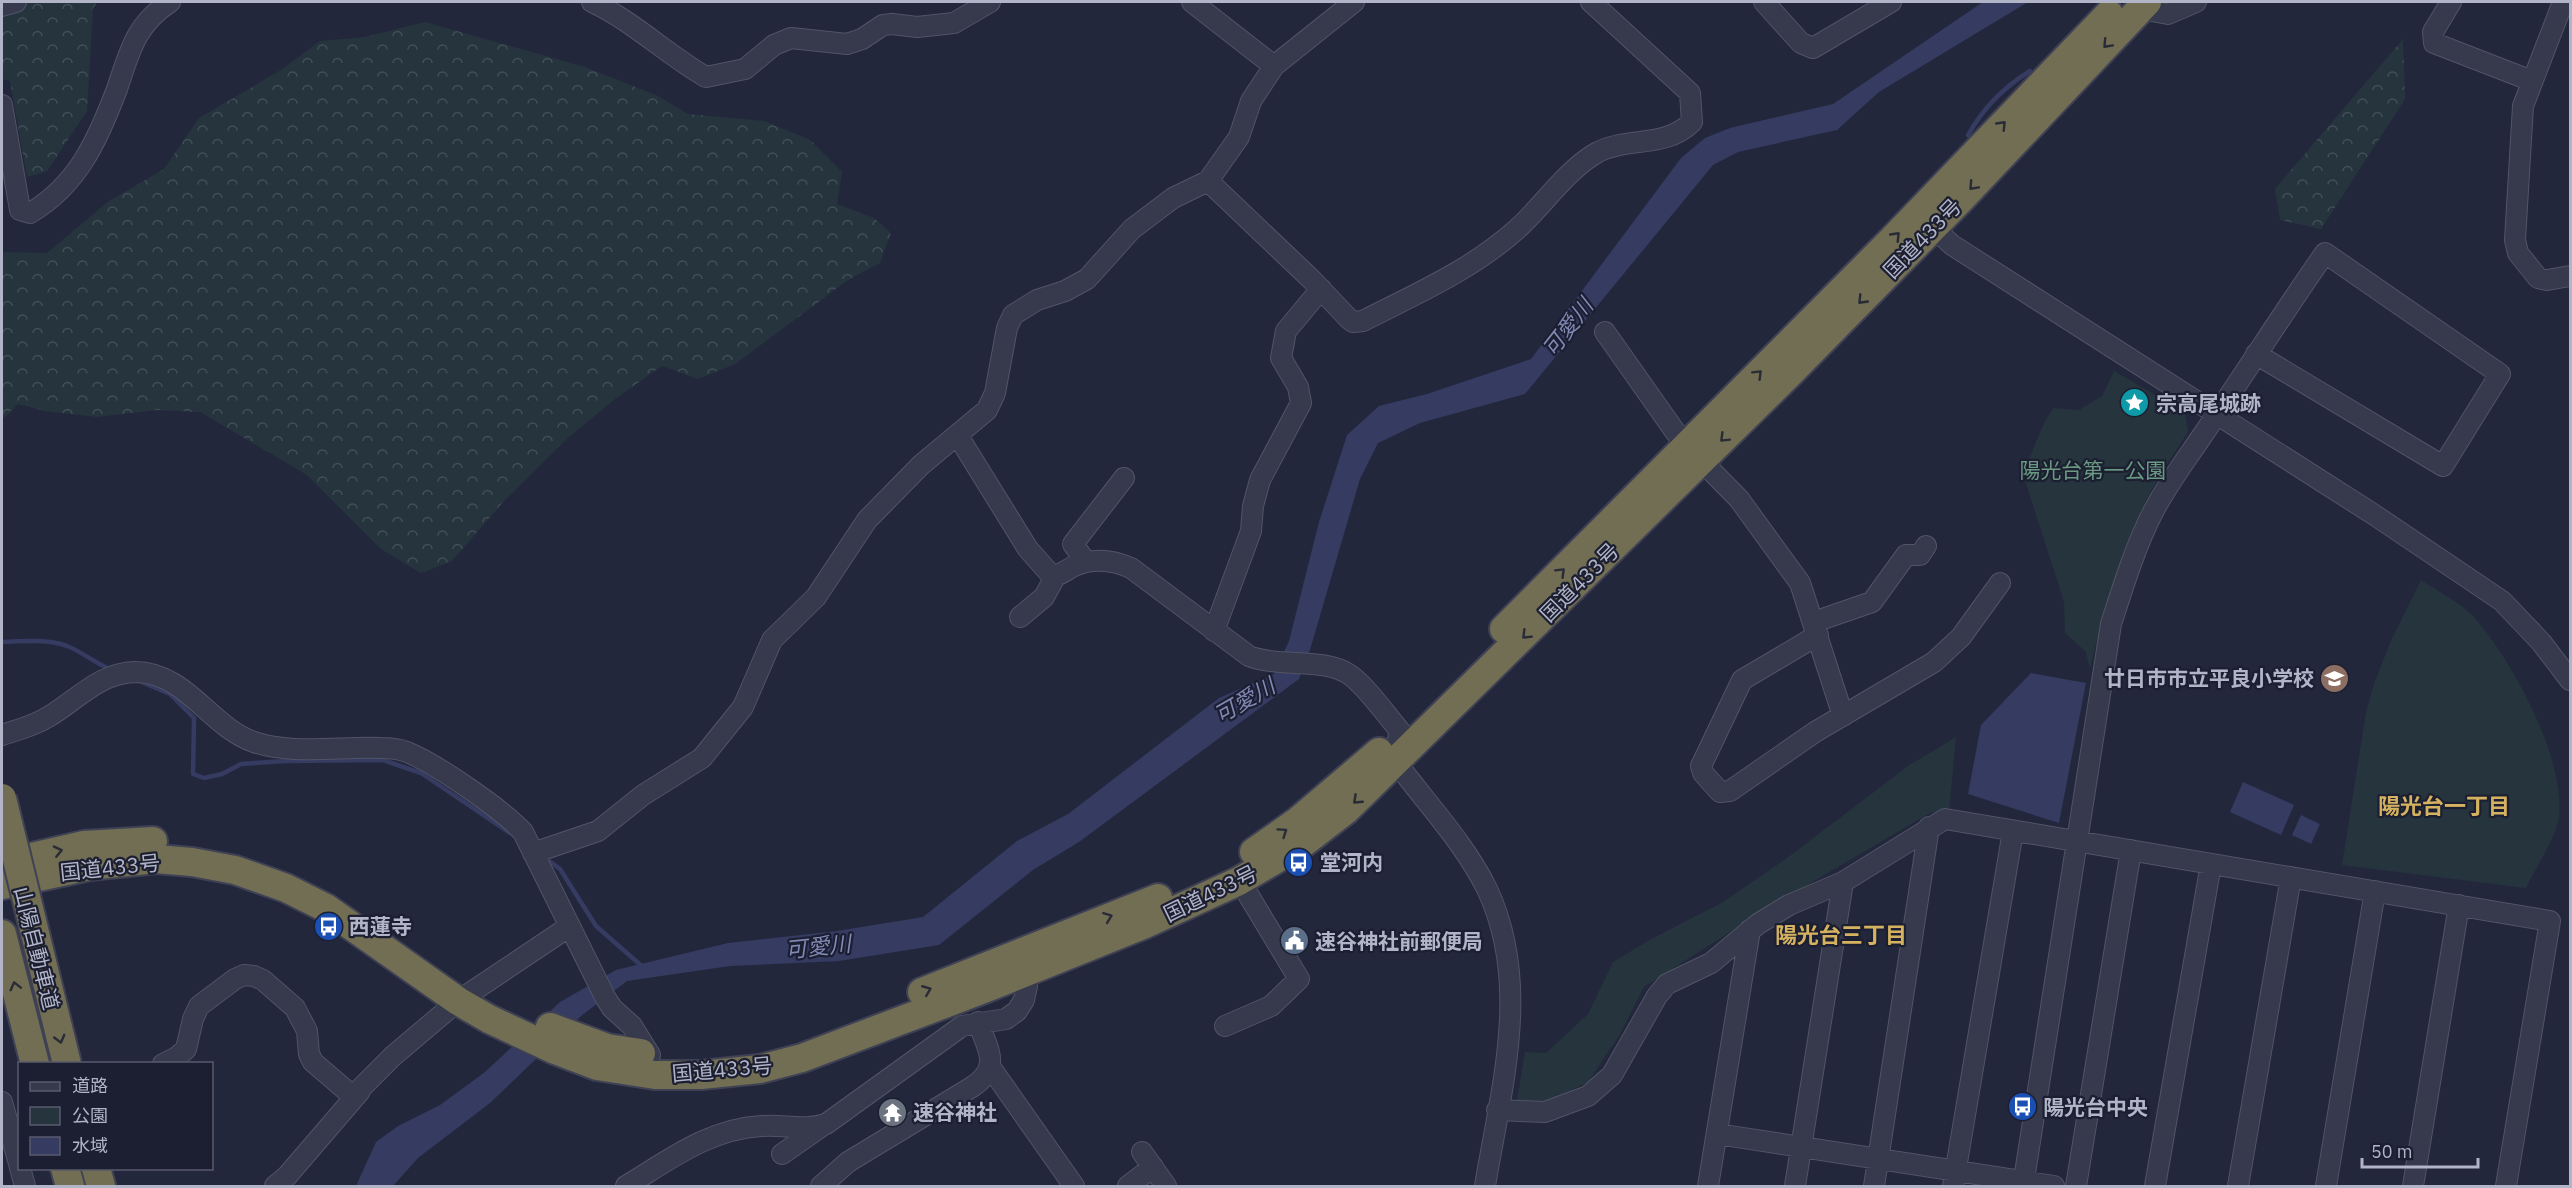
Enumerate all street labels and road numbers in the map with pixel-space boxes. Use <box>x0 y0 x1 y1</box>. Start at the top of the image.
street label: 国道433号 <box>1877 192 1967 284</box>
street label: 国道433号 <box>1533 536 1625 628</box>
street label: 国道433号 <box>58 848 162 886</box>
street label: 国道433号 <box>1159 858 1261 928</box>
street label: 山陽自動車道 <box>8 883 66 1013</box>
street label: 国道433号 <box>671 1051 773 1087</box>

